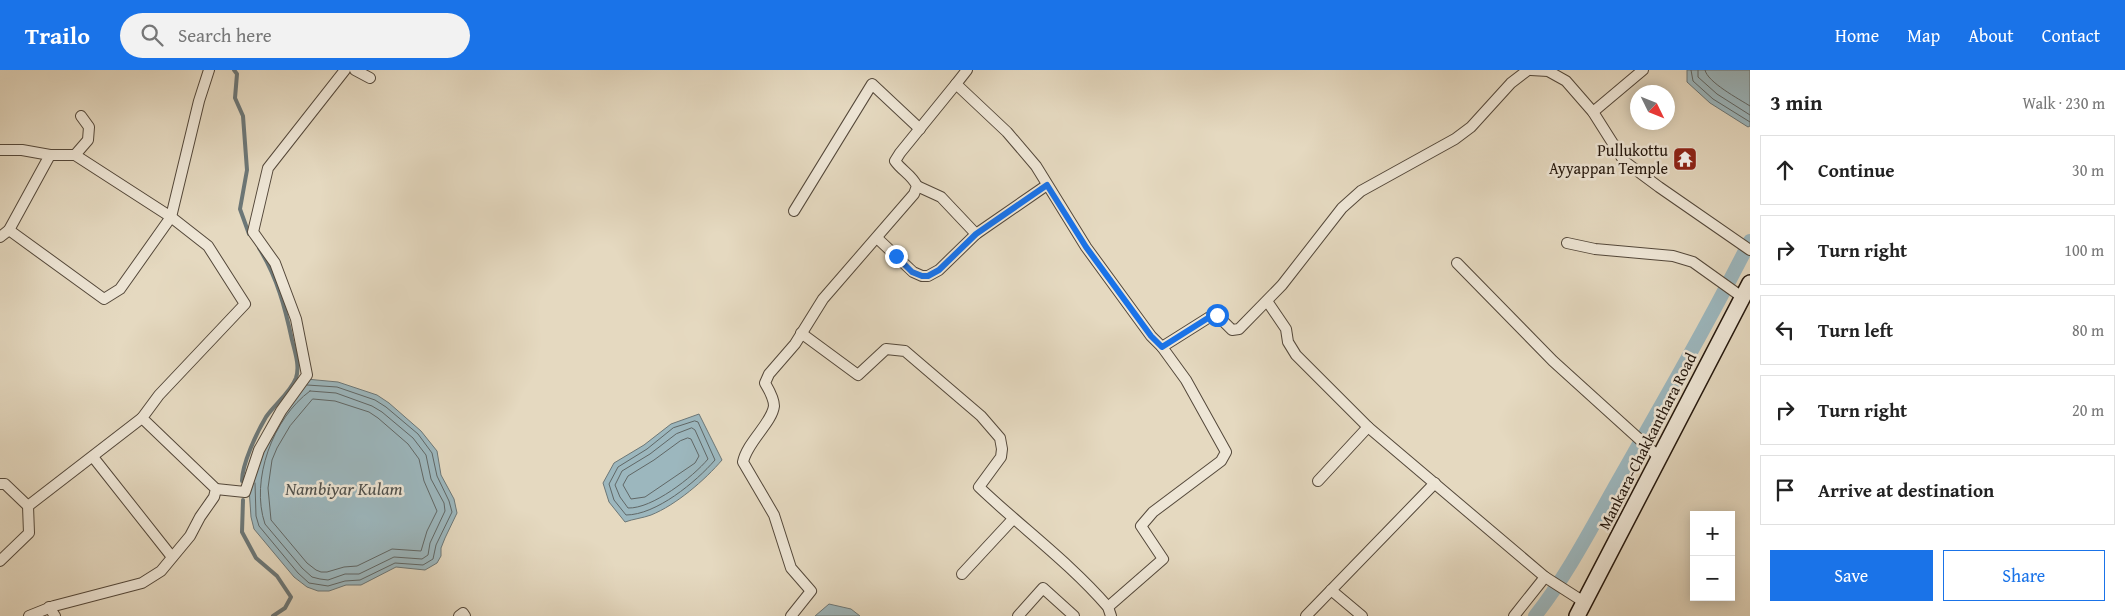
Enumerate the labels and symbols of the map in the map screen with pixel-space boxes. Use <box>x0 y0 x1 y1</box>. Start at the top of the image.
north arrow <box>1630 85 1675 130</box>
place label: Pullukottu Ayyappan Temple <box>1549 138 1668 180</box>
temple icon: Pullukottu Ayyappan Temple <box>1672 146 1698 172</box>
route end <box>885 245 908 268</box>
route start <box>1206 304 1229 327</box>
street label: Mankara-Chakkanthara Road <box>1592 348 1702 534</box>
water label: Nambiyar Kulam <box>284 475 403 502</box>

